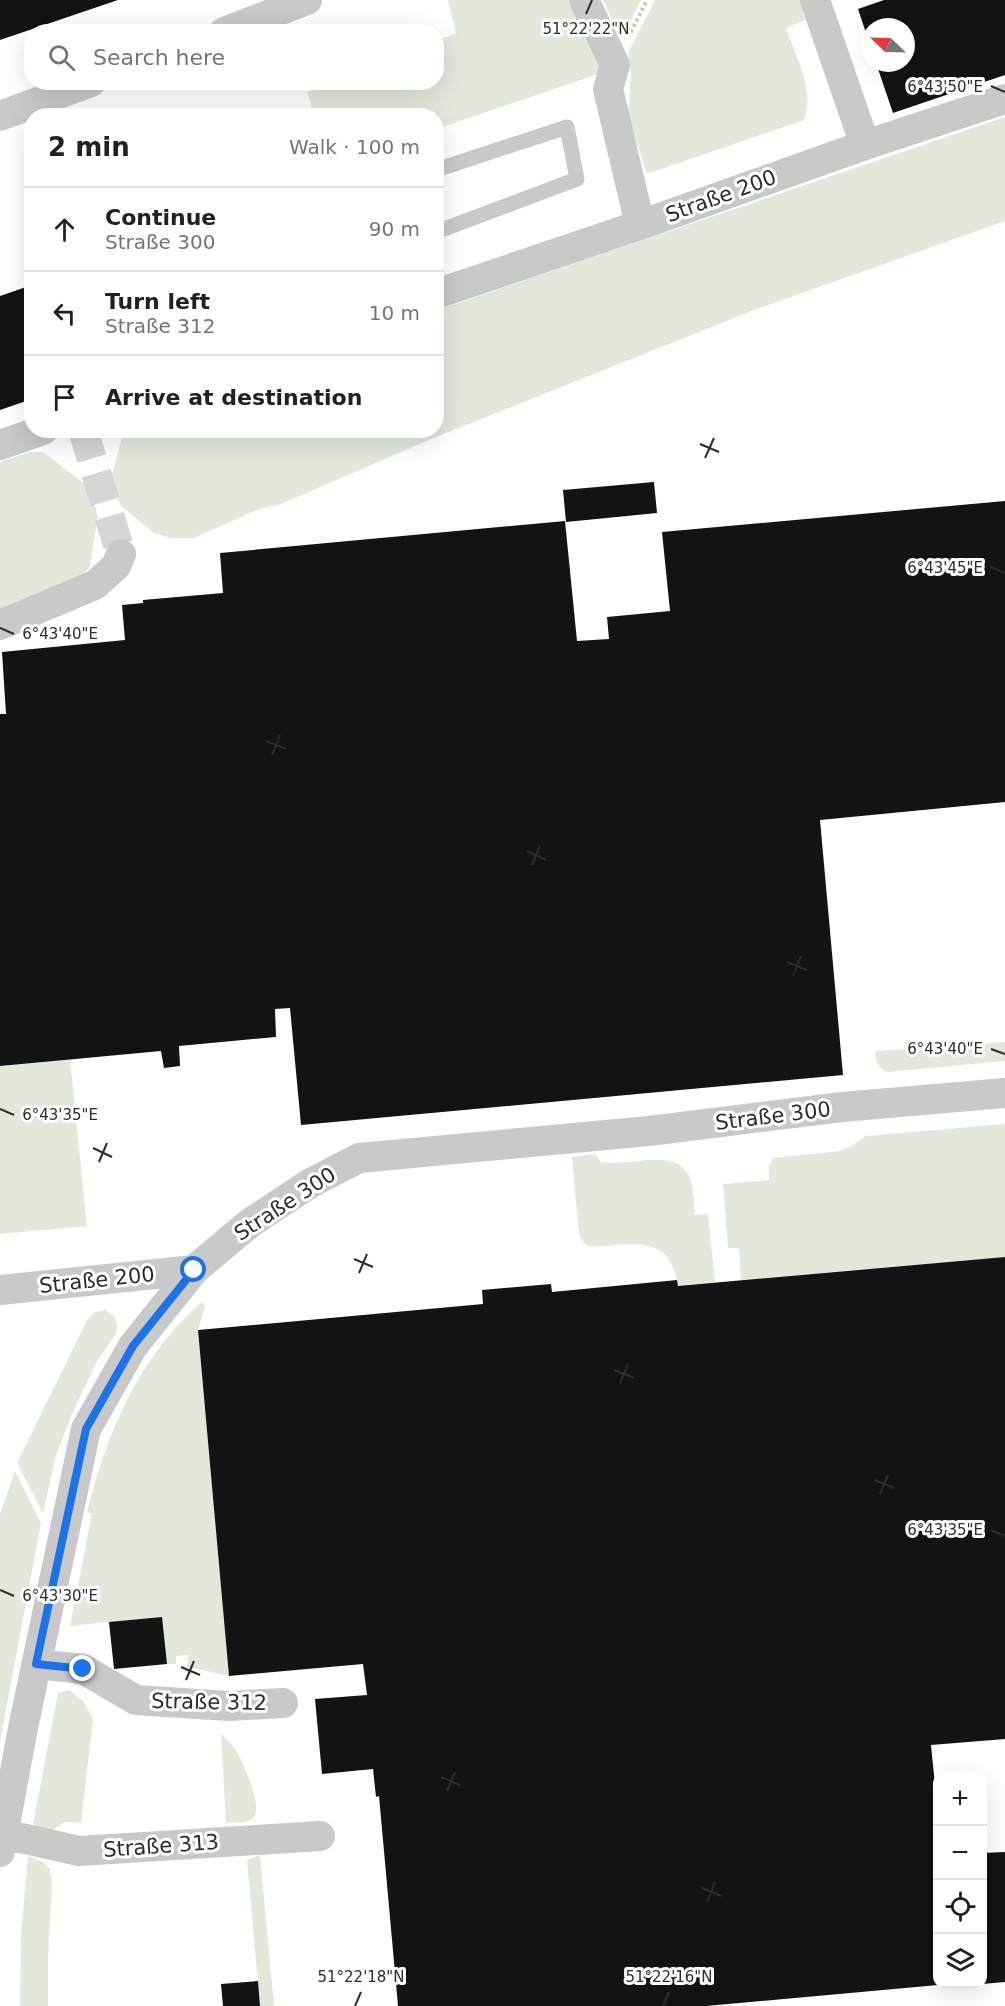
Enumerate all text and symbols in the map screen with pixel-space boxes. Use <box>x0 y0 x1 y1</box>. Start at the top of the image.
north arrow <box>861 18 915 72</box>
text: 51°22'22"N <box>542 20 630 38</box>
search box <box>24 24 444 90</box>
icon: search <box>45 41 78 74</box>
text: Search here <box>93 45 225 70</box>
text: 6°43'50"E <box>907 78 983 96</box>
text: 2 min <box>48 132 130 162</box>
text: Walk · 100 m <box>289 135 420 159</box>
street label: Straße 200 <box>662 165 780 227</box>
text: Continue <box>105 205 216 230</box>
icon: ahead <box>48 213 81 246</box>
text: 90 m <box>369 217 420 241</box>
text: Straße 300 <box>105 230 215 254</box>
text: Turn left <box>105 289 210 314</box>
icon: left <box>48 297 81 330</box>
text: 10 m <box>369 301 420 325</box>
text: Straße 312 <box>105 314 215 338</box>
icon: arrive <box>48 381 81 414</box>
text: Arrive at destination <box>105 385 362 410</box>
text: 6°43'45"E <box>907 559 983 577</box>
text: 6°43'40"E <box>22 625 98 643</box>
text: 6°43'40"E <box>907 1040 983 1058</box>
street label: Straße 300 <box>714 1097 832 1135</box>
text: 6°43'35"E <box>22 1106 98 1124</box>
street label: Straße 300 <box>230 1162 340 1246</box>
route start <box>180 1256 206 1282</box>
street label: Straße 200 <box>38 1262 156 1298</box>
text: 6°43'35"E <box>907 1521 983 1539</box>
text: 6°43'30"E <box>22 1587 98 1605</box>
route end <box>69 1655 95 1681</box>
street label: Straße 312 <box>151 1689 267 1715</box>
map controls <box>933 1772 987 1988</box>
button: + <box>933 1772 987 1826</box>
button: − <box>933 1826 987 1880</box>
street label: Straße 313 <box>102 1830 220 1862</box>
button: locate <box>933 1880 987 1934</box>
button: layers <box>933 1934 987 1988</box>
text: 51°22'18"N <box>317 1968 405 1986</box>
text: 51°22'16"N <box>625 1968 713 1986</box>

